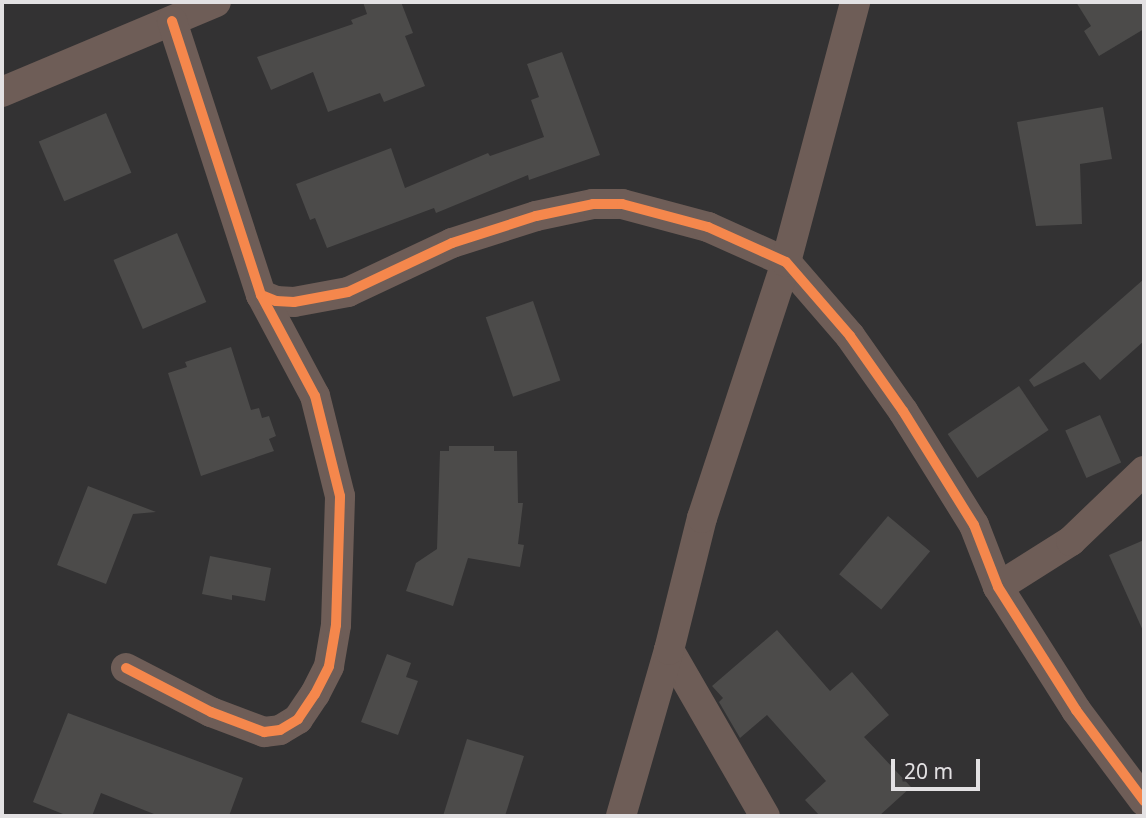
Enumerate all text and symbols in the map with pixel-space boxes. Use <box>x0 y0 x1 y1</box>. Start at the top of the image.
scale bar <box>894 744 983 788</box>
text: 20 m <box>904 757 953 785</box>

